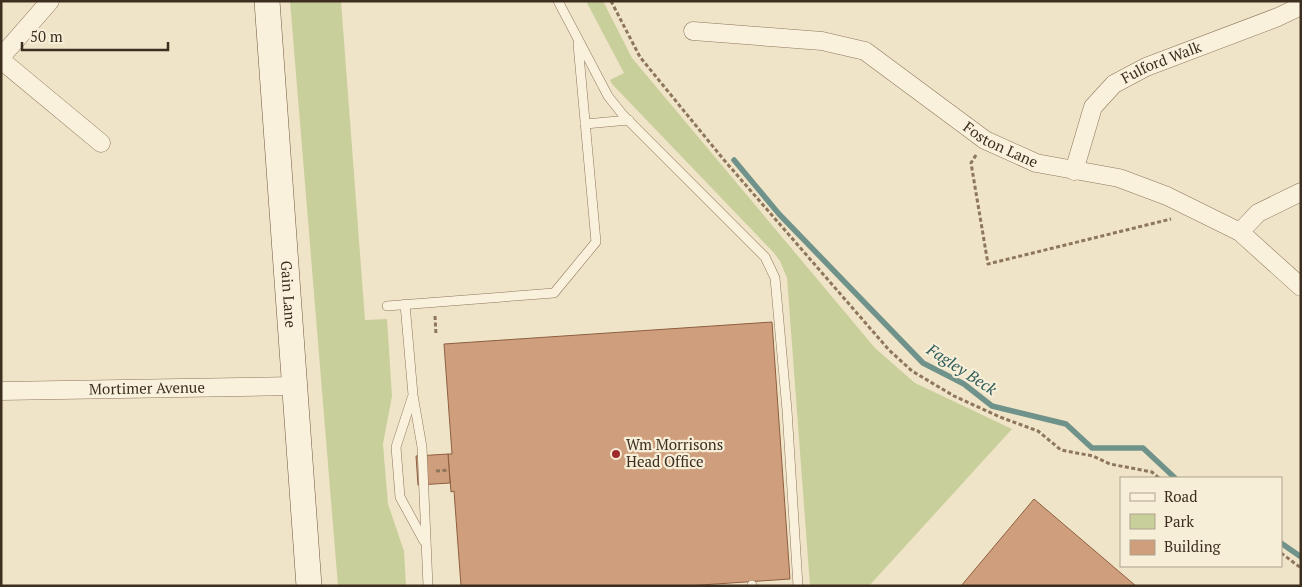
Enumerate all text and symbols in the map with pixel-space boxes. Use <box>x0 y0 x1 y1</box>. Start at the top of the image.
scale bar <box>22 20 169 52</box>
text: 50 m <box>30 26 63 46</box>
street label: Fulford Walk <box>1117 36 1204 87</box>
street label: Foston Lane <box>960 116 1041 172</box>
street label: Gain Lane <box>277 260 301 328</box>
water label: Fagley Beck <box>922 338 1002 400</box>
street label: Mortimer Avenue <box>89 377 205 398</box>
place label: Wm Morrisons Head Office <box>626 434 723 471</box>
marker: Wm Morrisons Head Office <box>610 448 622 460</box>
legend <box>1120 477 1282 567</box>
text: Road <box>1164 486 1197 506</box>
text: Park <box>1164 511 1194 531</box>
text: Building <box>1164 536 1222 556</box>

